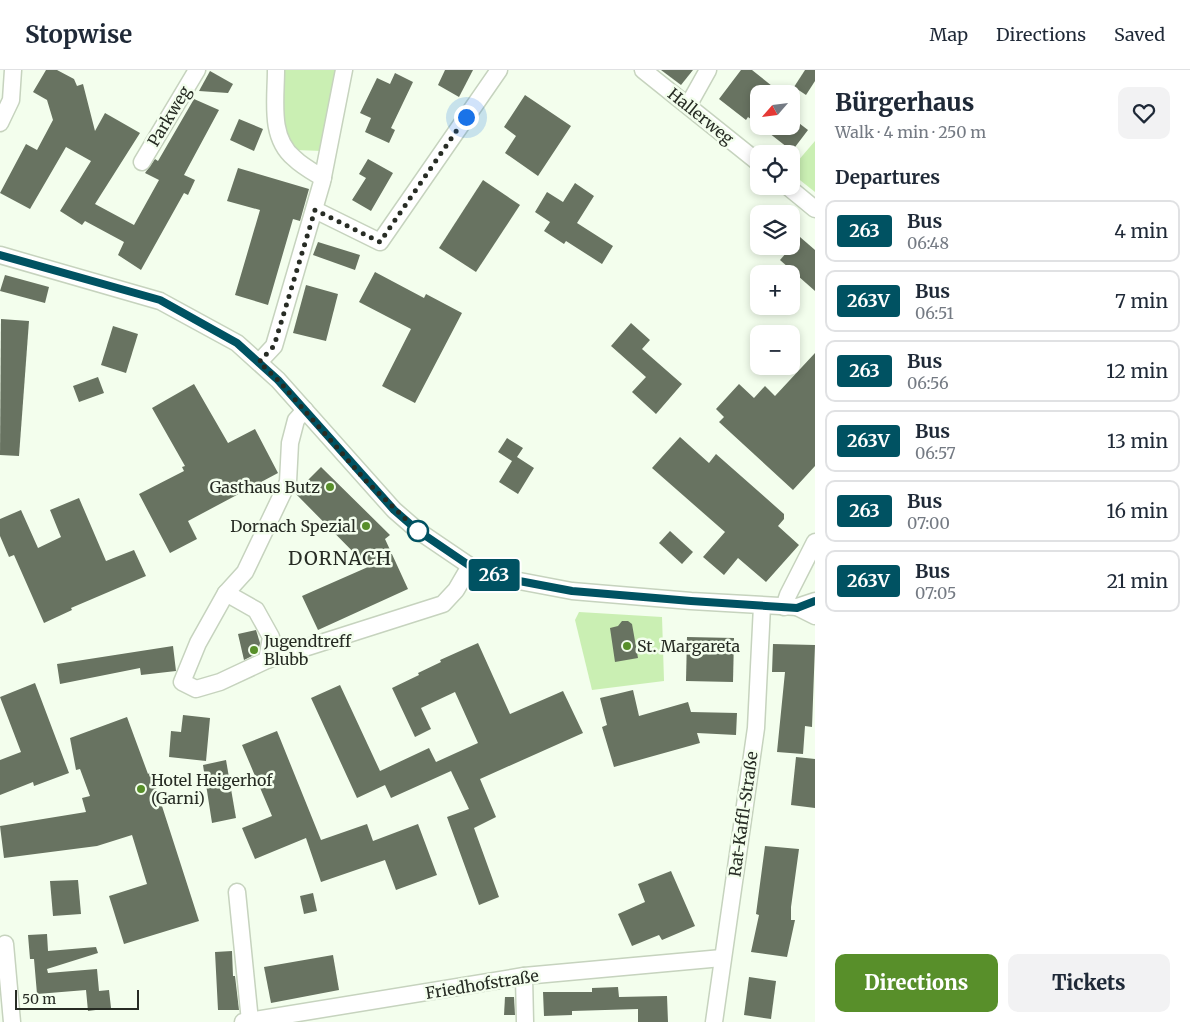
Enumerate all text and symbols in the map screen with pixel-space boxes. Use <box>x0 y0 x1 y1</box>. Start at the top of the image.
text: Stopwise <box>25 19 132 50</box>
text: Map <box>930 23 968 46</box>
text: Directions <box>996 23 1086 46</box>
text: Saved <box>1114 23 1165 46</box>
street label: Parkweg <box>143 82 195 150</box>
street label: Hallerweg <box>664 83 738 149</box>
north arrow <box>750 85 800 135</box>
map controls <box>750 85 800 375</box>
text: Bürgerhaus <box>835 87 974 118</box>
button: heart <box>1118 87 1170 139</box>
your location <box>454 105 479 130</box>
text: Walk · 4 min · 250 m <box>835 122 986 142</box>
button: locate <box>750 145 800 195</box>
text: Departures <box>835 165 940 189</box>
button: layers <box>750 205 800 255</box>
text: Bus <box>907 209 942 233</box>
text: 263 <box>849 219 880 242</box>
text: 4 min <box>1114 219 1168 243</box>
text: 06:48 <box>907 233 949 253</box>
button: + <box>750 265 800 315</box>
text: Bus <box>915 279 950 303</box>
text: 263V <box>847 289 890 312</box>
text: 7 min <box>1115 289 1168 313</box>
text: 06:51 <box>915 303 954 323</box>
button: − <box>750 325 800 375</box>
text: Bus <box>907 349 942 373</box>
text: 263 <box>849 359 880 382</box>
text: 12 min <box>1106 359 1168 383</box>
text: 06:56 <box>907 373 949 393</box>
text: Bus <box>915 419 950 443</box>
text: 263V <box>847 429 890 452</box>
text: 13 min <box>1107 429 1168 453</box>
text: 06:57 <box>915 443 956 463</box>
place label: Gasthaus Butz <box>210 477 320 497</box>
marker: Gasthaus Butz <box>324 481 336 493</box>
text: Bus <box>907 489 942 513</box>
text: 263 <box>849 499 880 522</box>
text: 16 min <box>1107 499 1168 523</box>
text: 07:00 <box>907 513 950 533</box>
place label: Dornach Spezial <box>230 516 356 536</box>
marker: Dornach Spezial <box>360 520 372 532</box>
unlabelled marker <box>407 520 429 542</box>
district label: DORNACH <box>288 546 392 570</box>
line badge: 263 <box>465 559 523 591</box>
text: Bus <box>915 559 950 583</box>
text: 263 <box>479 563 509 586</box>
text: 263V <box>847 569 890 592</box>
text: 21 min <box>1107 569 1168 593</box>
text: 07:05 <box>915 583 956 603</box>
place label: Jugendtreff Blubb <box>263 631 352 669</box>
place label: St. Margareta <box>637 636 741 656</box>
marker: St. Margareta <box>621 640 633 652</box>
marker: Jugendtreff Blubb <box>248 644 260 656</box>
street label: Rat-Kaffl-Straße <box>724 750 762 878</box>
place label: Hotel Heigerhof (Garni) <box>151 770 273 808</box>
marker: Hotel Heigerhof (Garni) <box>135 783 147 795</box>
button: Directions <box>835 954 998 1012</box>
button: Tickets <box>1008 954 1170 1012</box>
street label: Friedhofstraße <box>424 965 540 1003</box>
scale bar <box>15 987 139 1010</box>
text: 50 m <box>22 990 56 1008</box>

